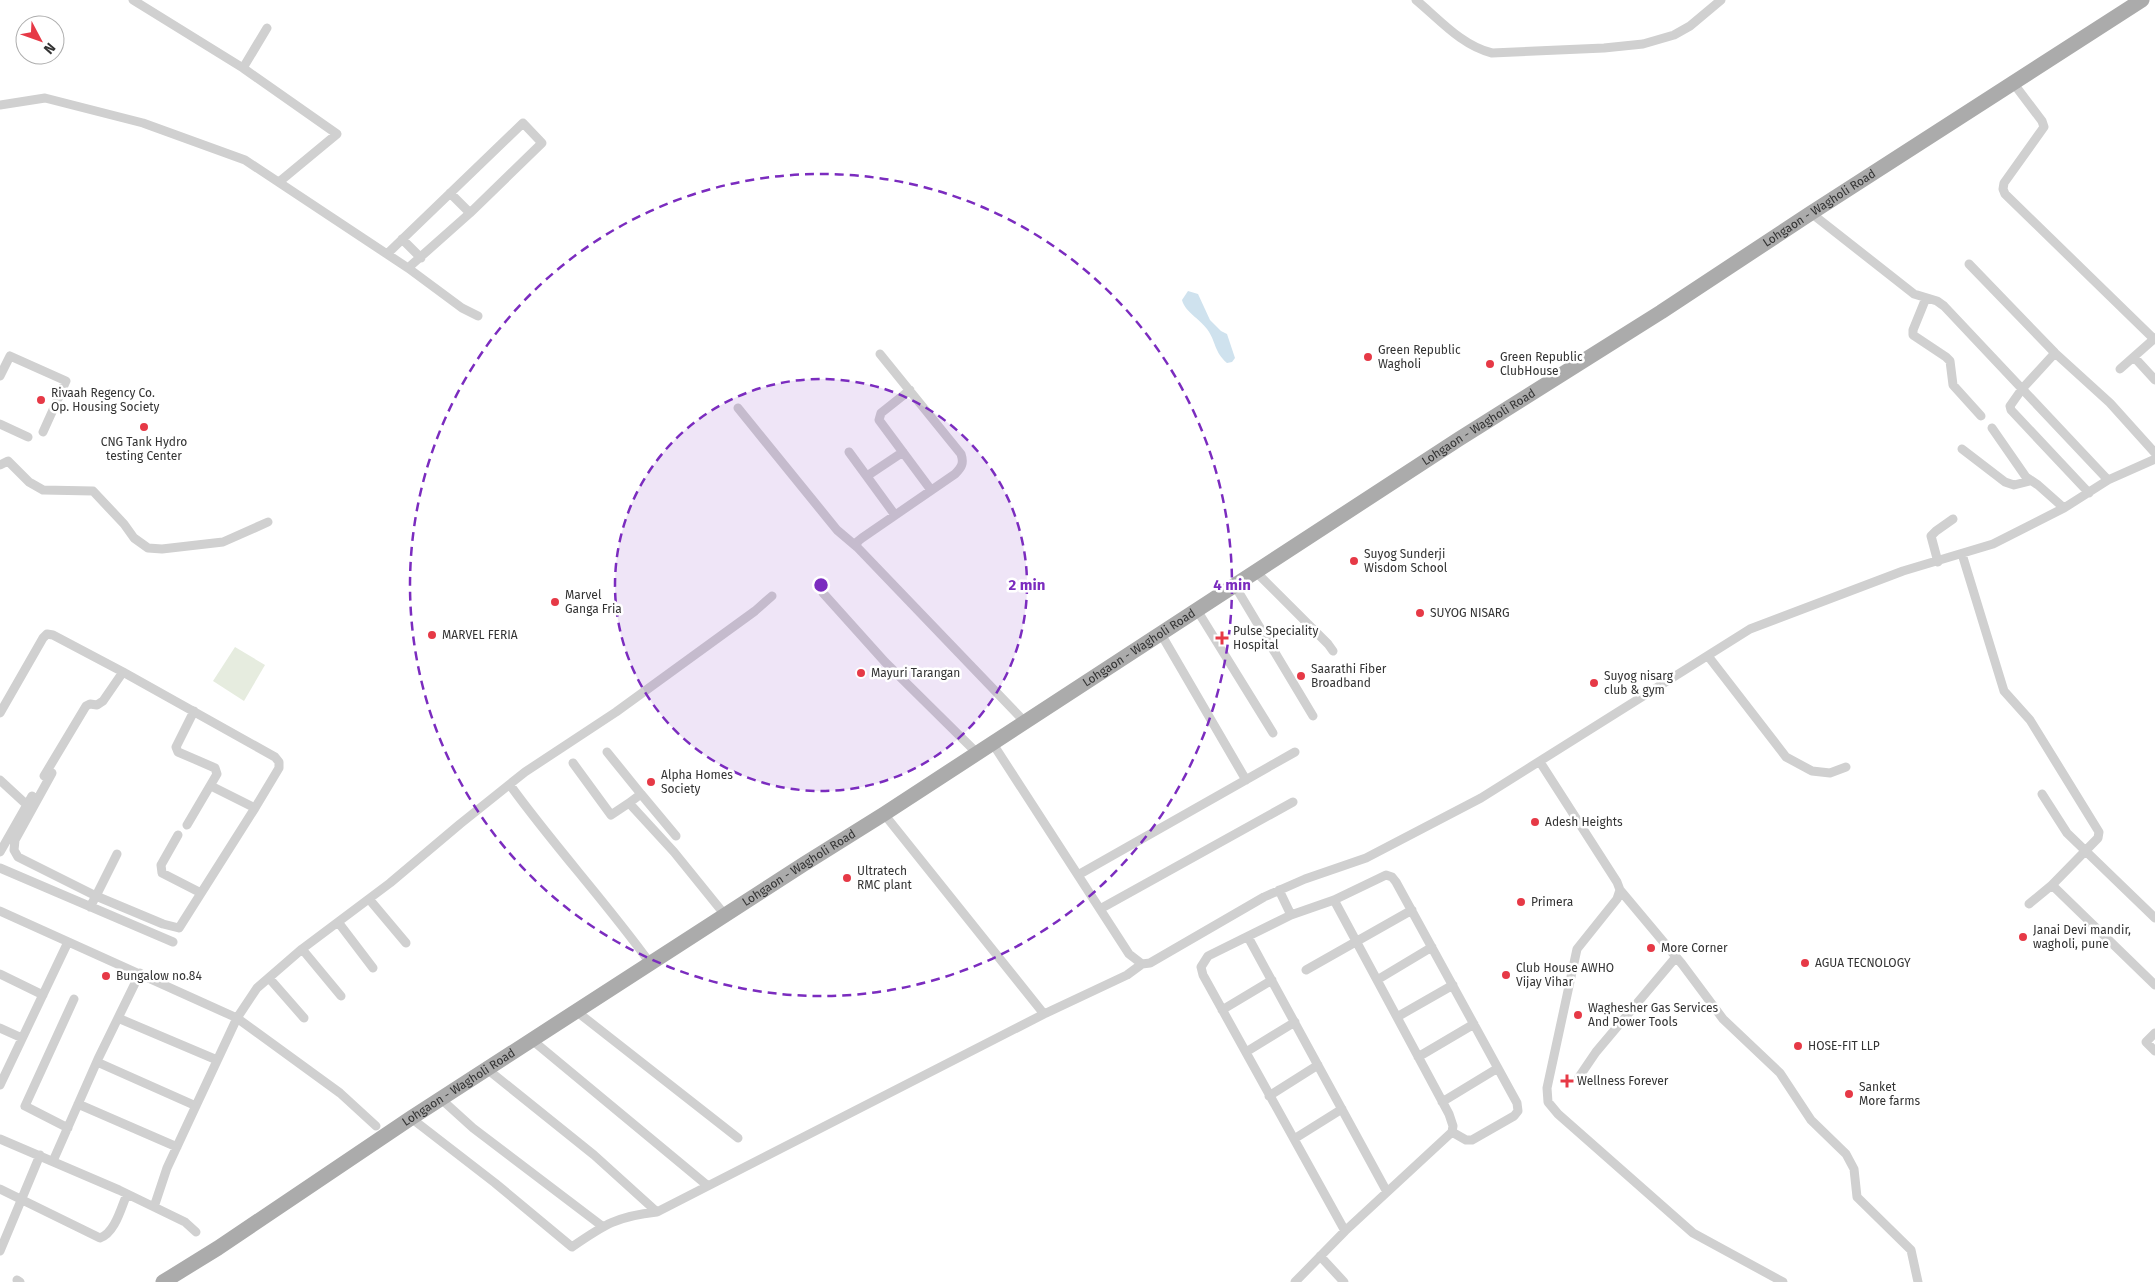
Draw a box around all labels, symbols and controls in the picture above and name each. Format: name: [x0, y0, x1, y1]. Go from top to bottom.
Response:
north arrow: [15, 15, 65, 65]
text: N: [40, 39, 59, 57]
street label: Lohgaon - Wagholi Road: [1760, 166, 1878, 250]
place label: Green Republic Wagholi: [1378, 343, 1461, 371]
place label: Green Republic ClubHouse: [1500, 350, 1583, 378]
marker: Green Republic Wagholi: [1362, 351, 1374, 363]
marker: Green Republic ClubHouse: [1484, 358, 1496, 370]
place label: Rivaah Regency Co. Op. Housing Society: [51, 386, 159, 414]
street label: Lohgaon - Wagholi Road: [1419, 386, 1538, 468]
marker: Rivaah Regency Co. Op. Housing Society: [35, 394, 47, 406]
marker: CNG Tank Hydro testing Center: [138, 421, 150, 433]
place label: CNG Tank Hydro testing Center: [101, 435, 187, 463]
place label: Suyog Sunderji Wisdom School: [1364, 547, 1448, 575]
marker: Suyog Sunderji Wisdom School: [1348, 555, 1360, 567]
centre of rings: [812, 576, 830, 594]
text: 2 min: [1009, 576, 1045, 594]
text: 4 min: [1213, 576, 1251, 594]
place label: Marvel Ganga Fria: [565, 588, 622, 616]
marker: Marvel Ganga Fria: [549, 596, 561, 608]
street label: Lohgaon - Wagholi Road: [1080, 606, 1198, 690]
place label: SUYOG NISARG: [1430, 606, 1510, 620]
marker: SUYOG NISARG: [1414, 607, 1426, 619]
place label: Pulse Speciality Hospital: [1233, 624, 1318, 652]
place label: MARVEL FERIA: [442, 628, 518, 642]
marker: MARVEL FERIA: [426, 629, 438, 641]
marker: Pulse Speciality Hospital: [1215, 631, 1229, 645]
place label: Saarathi Fiber Broadband: [1311, 662, 1387, 690]
place label: Mayuri Tarangan: [871, 666, 960, 680]
marker: Mayuri Tarangan: [855, 667, 867, 679]
place label: Suyog nisarg club & gym: [1604, 669, 1674, 697]
marker: Saarathi Fiber Broadband: [1295, 670, 1307, 682]
marker: Suyog nisarg club & gym: [1588, 677, 1600, 689]
place label: Alpha Homes Society: [661, 768, 733, 796]
marker: Alpha Homes Society: [645, 776, 657, 788]
place label: Adesh Heights: [1545, 815, 1623, 829]
marker: Adesh Heights: [1529, 816, 1541, 828]
street label: Lohgaon - Wagholi Road: [740, 827, 858, 909]
place label: Ultratech RMC plant: [857, 864, 913, 892]
marker: Ultratech RMC plant: [841, 872, 853, 884]
place label: Primera: [1531, 895, 1573, 909]
marker: Primera: [1515, 896, 1527, 908]
place label: Janai Devi mandir, wagholi, pune: [2033, 923, 2131, 951]
marker: Janai Devi mandir, wagholi, pune: [2017, 931, 2029, 943]
place label: More Corner: [1661, 941, 1728, 955]
marker: More Corner: [1645, 942, 1657, 954]
place label: AGUA TECNOLOGY: [1815, 956, 1911, 970]
marker: AGUA TECNOLOGY: [1799, 957, 1811, 969]
place label: Club House AWHO Vijay Vihar: [1516, 961, 1614, 989]
place label: Bungalow no.84: [116, 969, 202, 983]
marker: Club House AWHO Vijay Vihar: [1500, 969, 1512, 981]
marker: Bungalow no.84: [100, 970, 112, 982]
place label: Waghesher Gas Services And Power Tools: [1588, 1001, 1719, 1029]
marker: Waghesher Gas Services And Power Tools: [1572, 1009, 1584, 1021]
place label: HOSE-FIT LLP: [1808, 1039, 1880, 1053]
marker: HOSE-FIT LLP: [1792, 1040, 1804, 1052]
street label: Lohgaon - Wagholi Road: [399, 1046, 518, 1129]
place label: Wellness Forever: [1577, 1074, 1669, 1088]
marker: Wellness Forever: [1561, 1075, 1573, 1087]
place label: Sanket More farms: [1859, 1080, 1921, 1108]
marker: Sanket More farms: [1843, 1088, 1855, 1100]

